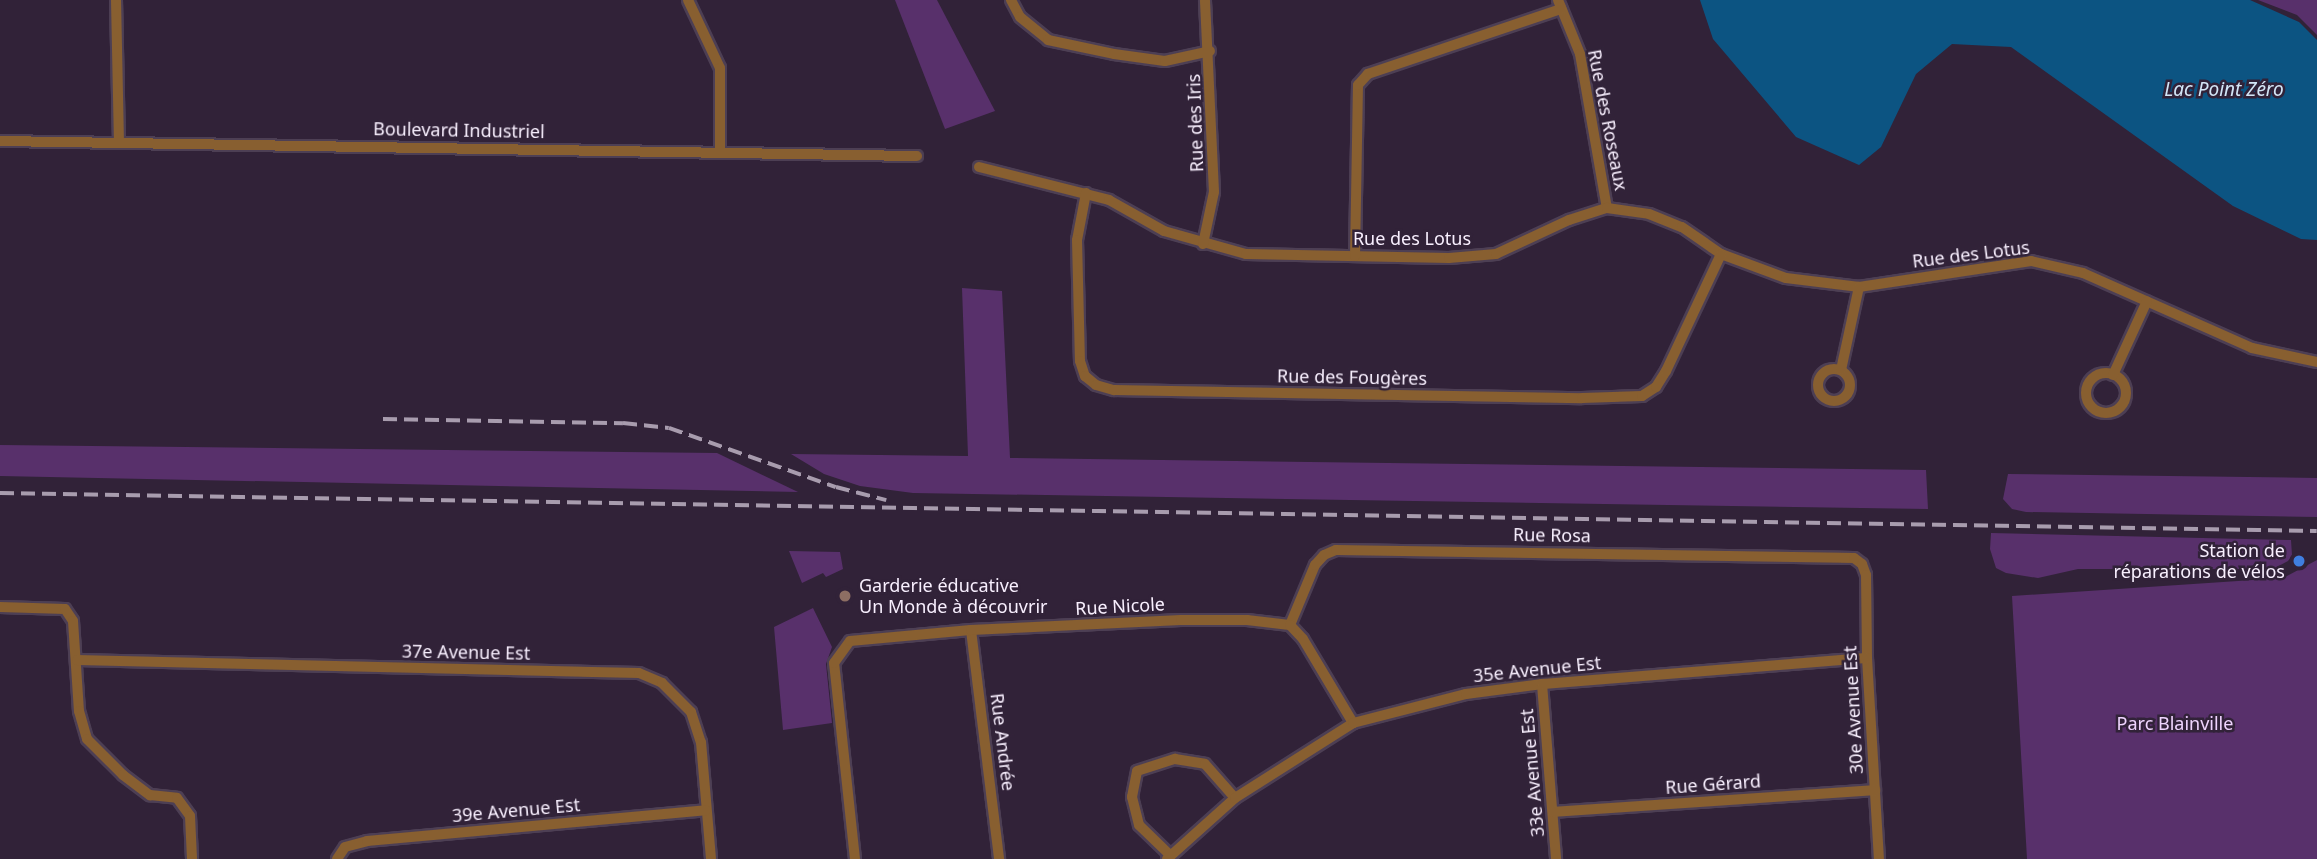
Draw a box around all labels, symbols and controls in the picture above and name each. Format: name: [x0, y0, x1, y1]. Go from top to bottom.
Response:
street label: Rue des Roseaux: [1584, 48, 1632, 192]
street label: Rue des Iris: [1182, 73, 1208, 173]
water label: Lac Point Zéro: [2164, 79, 2284, 101]
street label: Boulevard Industriel: [373, 118, 545, 142]
street label: Rue des Lotus: [1353, 227, 1471, 249]
street label: Rue des Lotus: [1911, 236, 2031, 272]
street label: Rue des Fougères: [1277, 365, 1427, 389]
street label: Rue Rosa: [1513, 524, 1591, 546]
place label: Station de réparations de vélos: [2114, 540, 2285, 582]
marker: Station de réparations de vélos: [2291, 553, 2307, 569]
place label: Garderie éducative Un Monde à découvrir: [859, 575, 1048, 618]
marker: Garderie éducative Un Monde à découvrir: [837, 588, 853, 604]
street label: Rue Nicole: [1075, 593, 1165, 619]
street label: 37e Avenue Est: [402, 640, 530, 664]
street label: 30e Avenue Est: [1839, 645, 1867, 775]
street label: 35e Avenue Est: [1472, 652, 1602, 686]
street label: Rue Andrée: [986, 692, 1020, 792]
street label: 33e Avenue Est: [1516, 708, 1548, 838]
park label: Parc Blainville: [2117, 712, 2233, 734]
street label: Rue Gérard: [1665, 770, 1761, 798]
street label: 39e Avenue Est: [451, 794, 581, 826]

